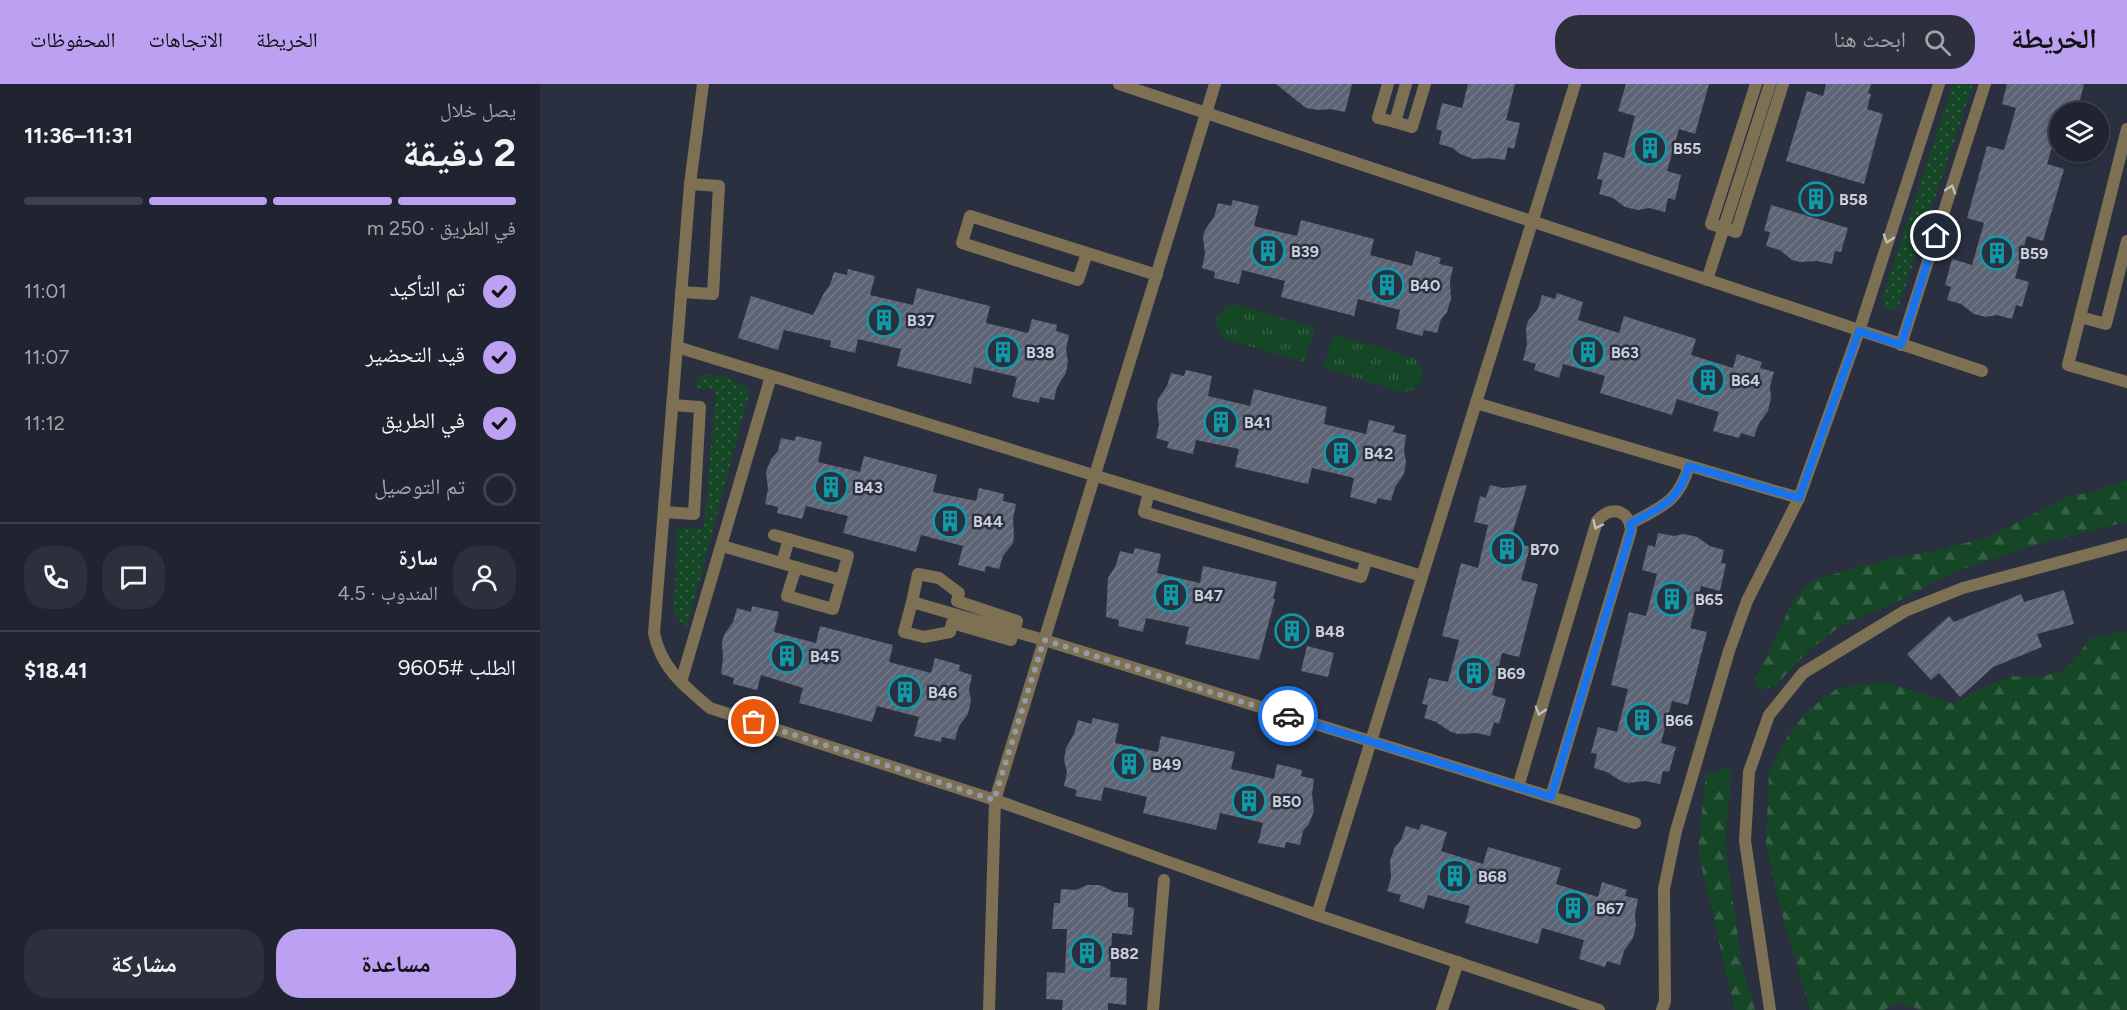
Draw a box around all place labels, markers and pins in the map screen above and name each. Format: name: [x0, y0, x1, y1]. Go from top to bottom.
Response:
building icon: B55: [1632, 130, 1668, 166]
place label: B55: [1673, 139, 1701, 158]
building icon: B58: [1798, 181, 1834, 217]
place label: B58: [1839, 190, 1868, 209]
pin: [1910, 210, 1961, 261]
building icon: B39: [1250, 233, 1286, 269]
building icon: B59: [1979, 235, 2015, 271]
place label: B39: [1291, 242, 1319, 261]
place label: B59: [2020, 244, 2048, 263]
building icon: B40: [1369, 267, 1405, 303]
place label: B40: [1410, 276, 1440, 295]
building icon: B37: [866, 302, 902, 338]
place label: B37: [907, 311, 935, 330]
building icon: B38: [985, 334, 1021, 370]
building icon: B63: [1570, 334, 1606, 370]
place label: B38: [1026, 343, 1055, 362]
place label: B63: [1611, 343, 1639, 362]
building icon: B64: [1690, 362, 1726, 398]
place label: B64: [1731, 371, 1760, 390]
building icon: B41: [1203, 404, 1239, 440]
place label: B41: [1244, 413, 1271, 432]
building icon: B42: [1323, 435, 1359, 471]
place label: B42: [1364, 444, 1393, 463]
building icon: B43: [813, 469, 849, 505]
place label: B43: [854, 478, 883, 497]
building icon: B44: [932, 503, 968, 539]
place label: B44: [973, 512, 1003, 531]
building icon: B70: [1489, 531, 1525, 567]
place label: B70: [1530, 540, 1559, 559]
building icon: B47: [1153, 577, 1189, 613]
building icon: B65: [1654, 581, 1690, 617]
place label: B47: [1194, 586, 1223, 605]
place label: B65: [1695, 590, 1723, 609]
building icon: B48: [1274, 613, 1310, 649]
place label: B48: [1315, 622, 1345, 641]
building icon: B45: [769, 638, 805, 674]
place label: B45: [810, 647, 839, 666]
building icon: B69: [1456, 655, 1492, 691]
place label: B69: [1497, 664, 1525, 683]
building icon: B46: [887, 674, 923, 710]
place label: B46: [928, 683, 957, 702]
pin: [728, 696, 779, 747]
building icon: B66: [1624, 702, 1660, 738]
place label: B66: [1665, 711, 1693, 730]
building icon: B49: [1111, 746, 1147, 782]
place label: B49: [1152, 755, 1181, 774]
building icon: B50: [1231, 783, 1267, 819]
place label: B50: [1272, 792, 1301, 811]
building icon: B68: [1437, 858, 1473, 894]
place label: B68: [1478, 867, 1507, 886]
building icon: B67: [1555, 890, 1591, 926]
place label: B67: [1596, 899, 1624, 918]
building icon: B82: [1069, 935, 1105, 971]
place label: B82: [1110, 944, 1139, 963]

